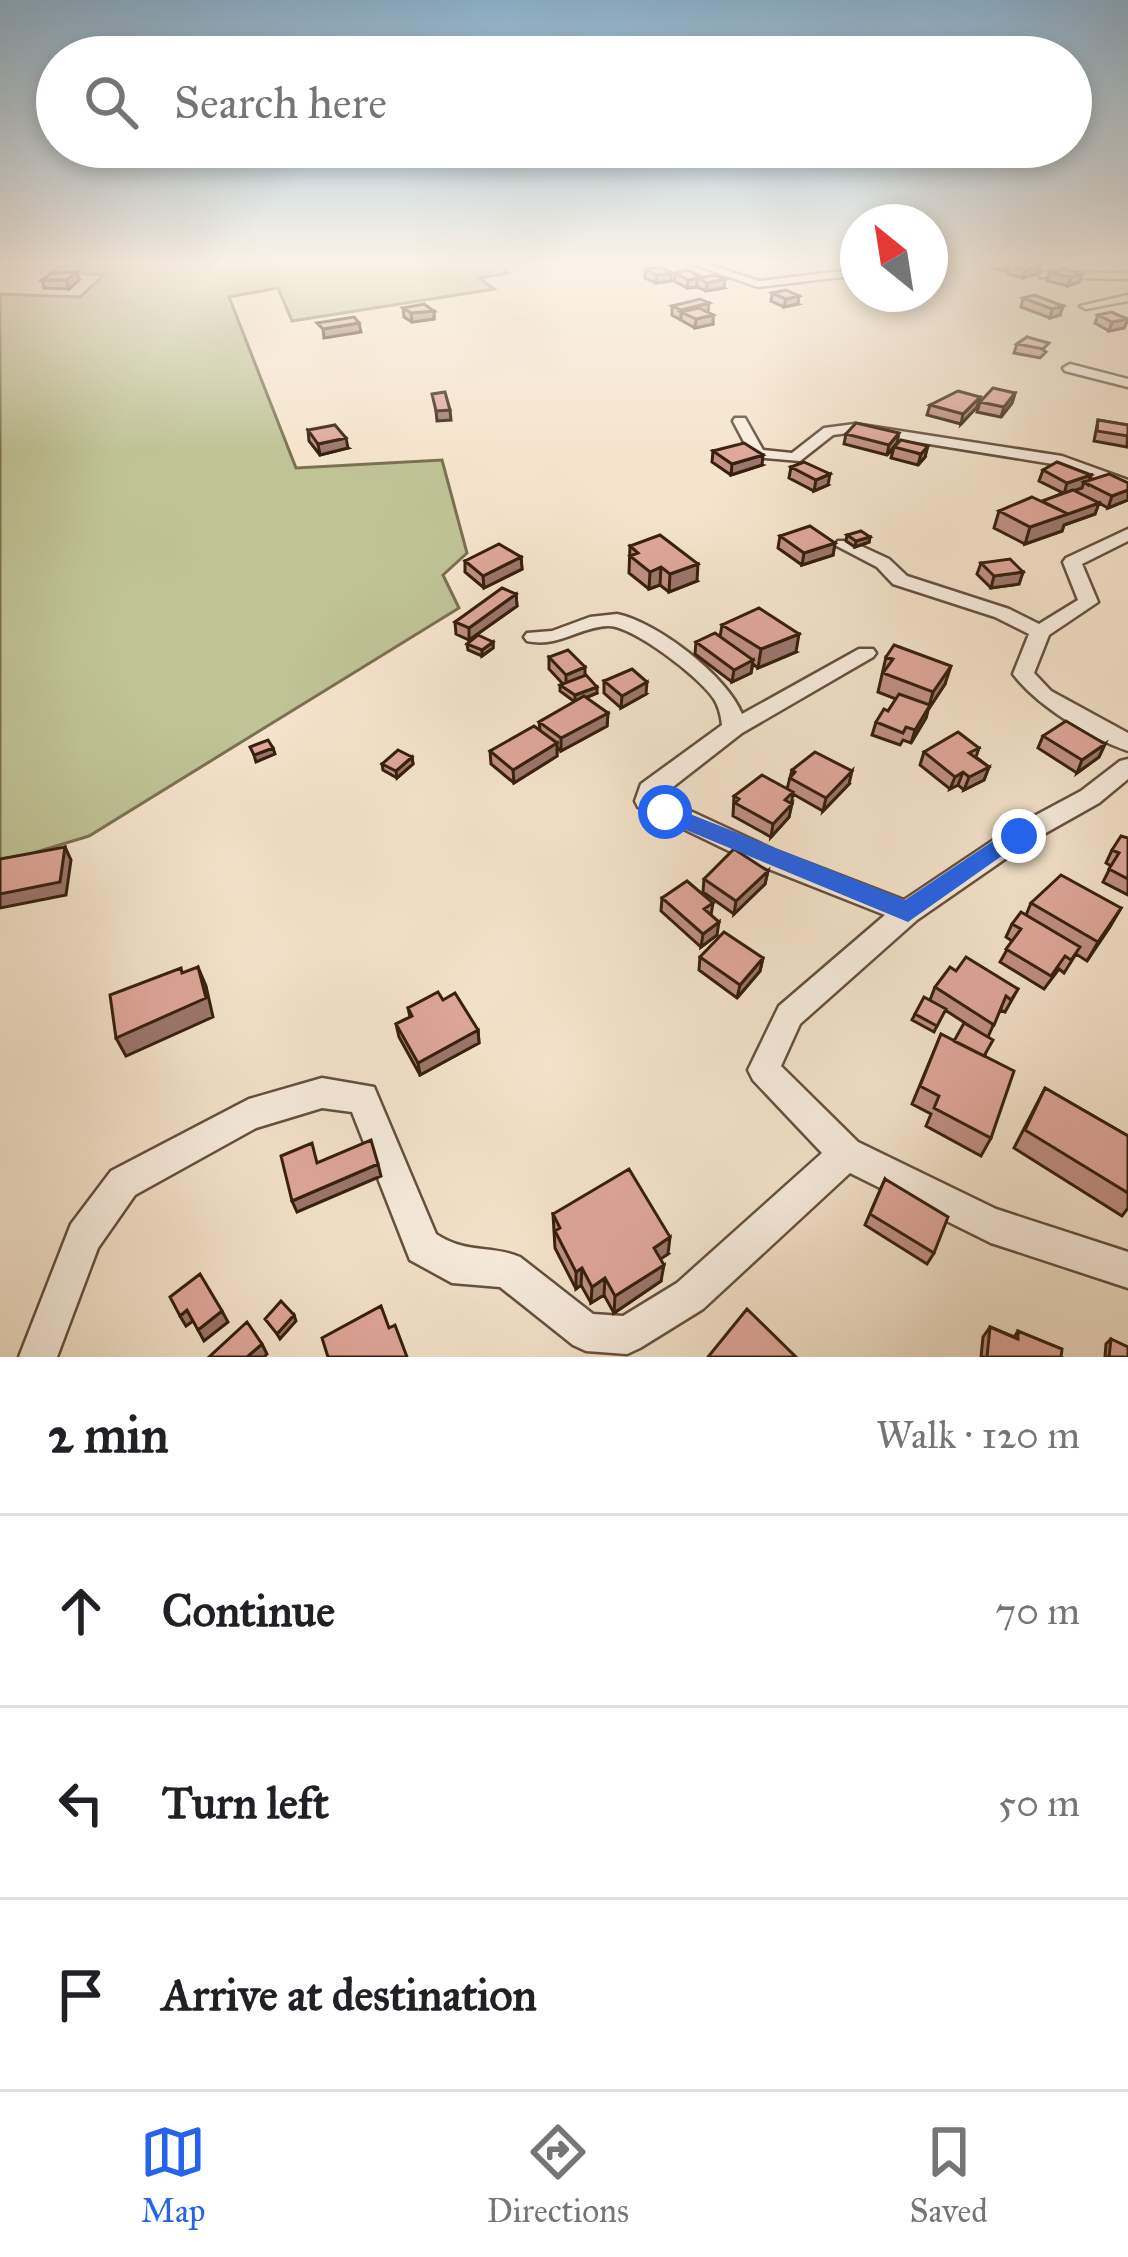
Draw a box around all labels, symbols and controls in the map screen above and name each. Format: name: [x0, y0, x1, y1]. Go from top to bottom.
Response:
search box: [36, 36, 1092, 168]
icon: search: [78, 69, 144, 135]
text: Search here: [174, 75, 387, 130]
north arrow: [840, 204, 948, 312]
route start: [638, 785, 692, 839]
route end: [992, 809, 1046, 863]
text: 2 min: [48, 1404, 169, 1466]
text: Walk · 120 m: [876, 1411, 1080, 1459]
icon: ahead: [48, 1578, 114, 1644]
text: Continue: [162, 1583, 335, 1638]
text: 70 m: [995, 1587, 1080, 1635]
icon: left: [48, 1770, 114, 1836]
text: Turn left: [162, 1775, 329, 1830]
text: 50 m: [998, 1779, 1080, 1827]
icon: arrive: [48, 1962, 114, 2028]
text: Arrive at destination: [162, 1967, 537, 2022]
tab: Map: [140, 2119, 206, 2231]
tab: Directions: [487, 2119, 629, 2231]
tab: Saved: [909, 2119, 988, 2231]

